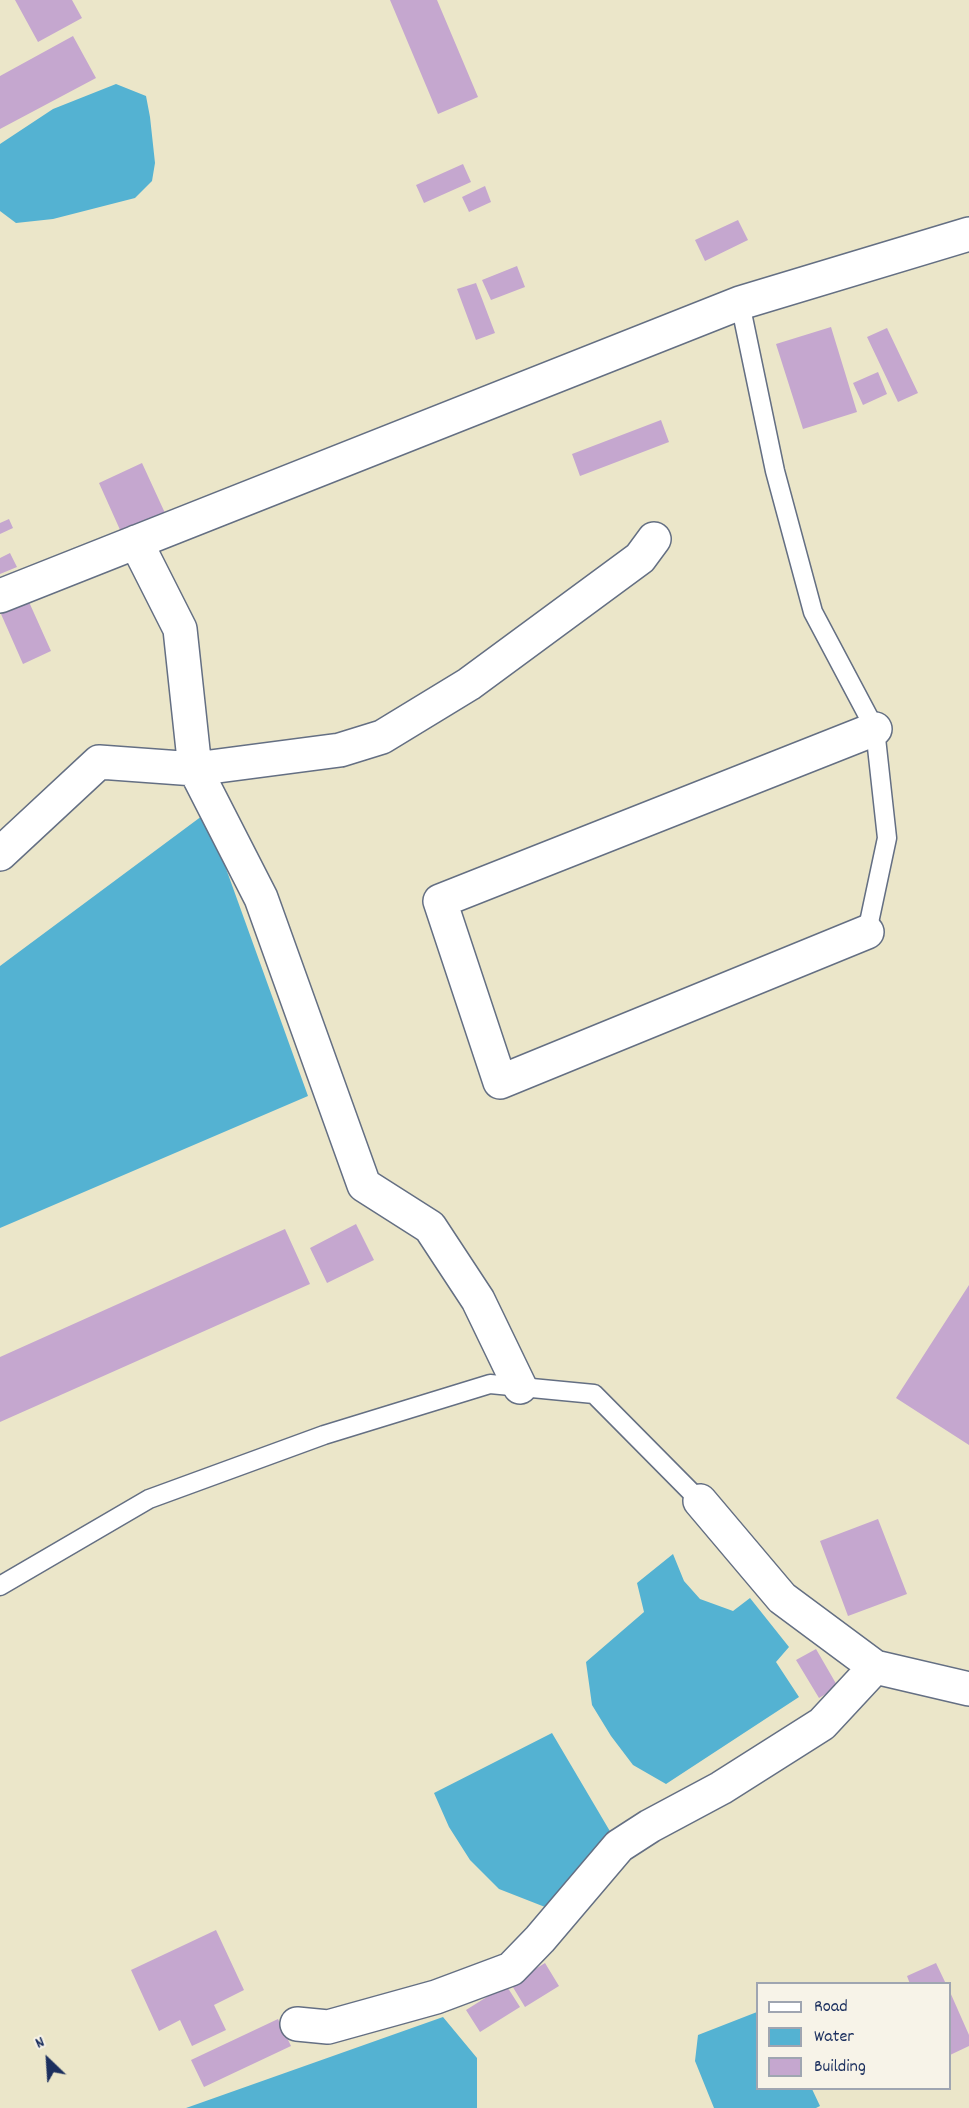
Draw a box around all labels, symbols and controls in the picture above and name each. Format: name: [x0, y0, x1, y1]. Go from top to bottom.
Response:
legend: [756, 1982, 951, 2090]
text: Road: [814, 1995, 848, 2020]
text: Water: [814, 2025, 854, 2050]
north arrow: [18, 2030, 78, 2090]
text: N: [32, 2031, 49, 2055]
text: Building: [814, 2055, 866, 2080]

